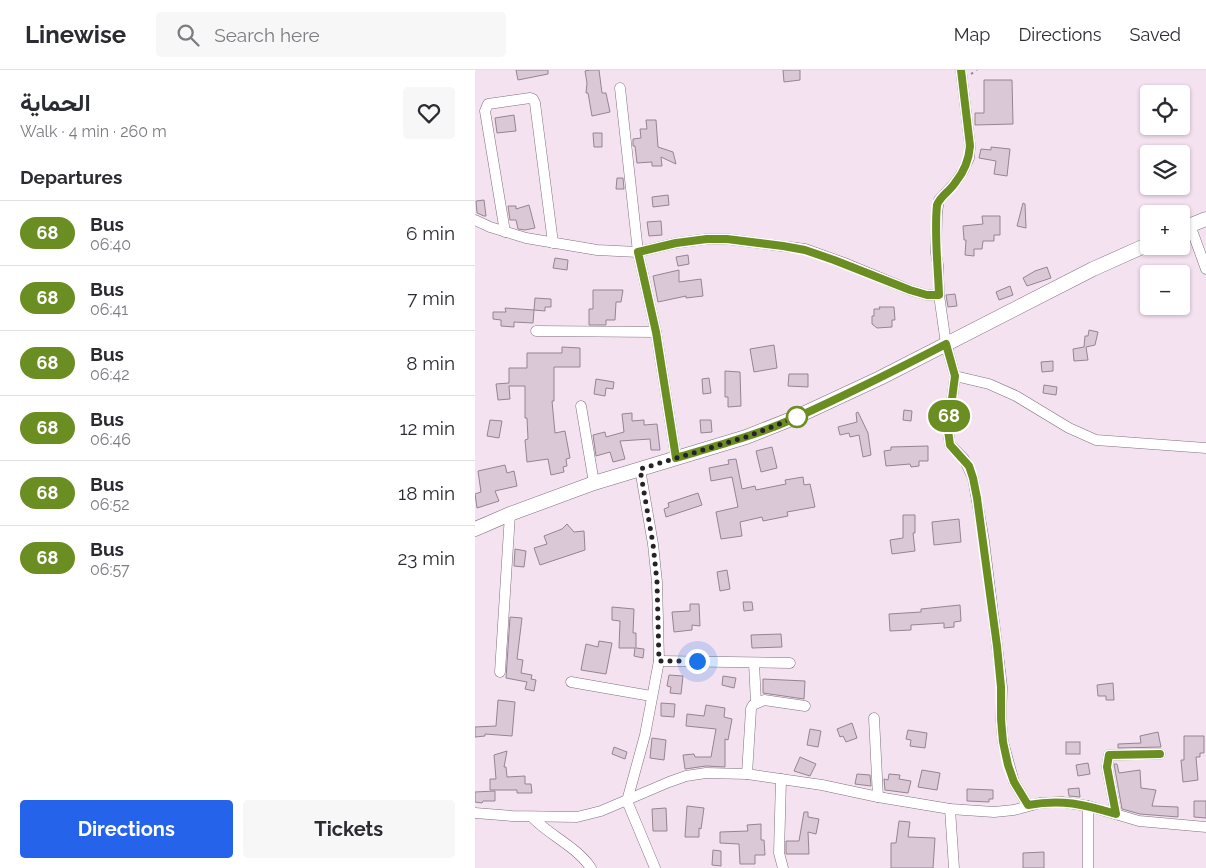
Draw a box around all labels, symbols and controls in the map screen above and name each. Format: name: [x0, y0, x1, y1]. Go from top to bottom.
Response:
search box: [156, 12, 506, 57]
text: Linewise: [25, 20, 126, 49]
icon: search: [174, 21, 202, 49]
text: Search here: [214, 24, 320, 46]
text: Map: [954, 24, 990, 45]
text: Directions: [1018, 24, 1102, 45]
text: Saved: [1130, 24, 1181, 45]
map controls: [1140, 85, 1190, 315]
button: locate: [1140, 85, 1190, 135]
button: heart: [403, 87, 455, 139]
text: الحماية: [20, 88, 91, 117]
text: Walk · 4 min · 260 m: [20, 122, 167, 141]
button: layers: [1140, 145, 1190, 195]
text: Departures: [20, 166, 122, 188]
button: +: [1140, 205, 1190, 255]
text: Bus: [90, 213, 124, 235]
text: 68: [37, 222, 58, 243]
text: 6 min: [406, 222, 455, 244]
text: 06:40: [90, 235, 131, 254]
button: −: [1140, 265, 1190, 315]
text: Bus: [90, 278, 124, 300]
text: 68: [37, 287, 58, 308]
text: 7 min: [407, 287, 455, 309]
text: 06:41: [90, 300, 128, 319]
text: Bus: [90, 343, 124, 365]
text: 68: [37, 352, 58, 373]
text: 8 min: [406, 352, 455, 374]
text: 06:42: [90, 365, 130, 384]
line badge: 68: [927, 400, 971, 432]
text: 68: [938, 405, 960, 426]
unlabelled marker: [786, 406, 808, 428]
text: Bus: [90, 408, 124, 430]
text: 68: [37, 417, 58, 438]
text: 12 min: [399, 417, 455, 439]
text: 06:46: [90, 430, 131, 449]
text: Bus: [90, 473, 124, 495]
text: 68: [37, 482, 58, 503]
text: 18 min: [398, 482, 455, 504]
text: 06:52: [90, 495, 130, 514]
text: Bus: [90, 538, 124, 560]
text: 68: [37, 547, 58, 568]
text: 23 min: [397, 547, 455, 569]
text: 06:57: [90, 560, 130, 579]
your location: [685, 649, 710, 674]
button: Directions: [20, 800, 233, 858]
button: Tickets: [243, 800, 455, 858]

